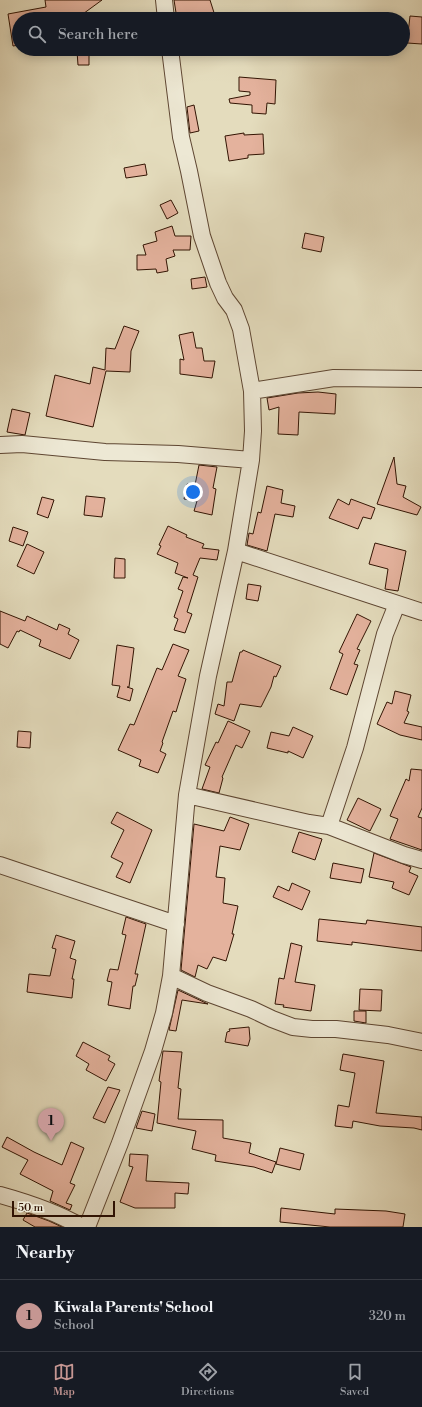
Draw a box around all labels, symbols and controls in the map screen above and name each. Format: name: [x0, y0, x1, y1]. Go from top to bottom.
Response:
search box: [12, 12, 410, 56]
icon: search: [26, 23, 48, 45]
text: Search here: [58, 25, 138, 44]
your location: [183, 482, 203, 502]
pin: 1: [38, 1108, 64, 1141]
scale bar: [12, 1199, 115, 1218]
text: 50 m: [18, 1201, 43, 1215]
text: Nearby: [16, 1242, 75, 1264]
text: Kiwala Parents' School: [54, 1298, 214, 1317]
text: 1: [26, 1308, 32, 1324]
text: 320 m: [369, 1308, 406, 1324]
text: School: [54, 1317, 94, 1333]
tab: Map: [53, 1361, 75, 1399]
tab: Directions: [181, 1361, 234, 1399]
tab: Saved: [340, 1361, 369, 1399]

